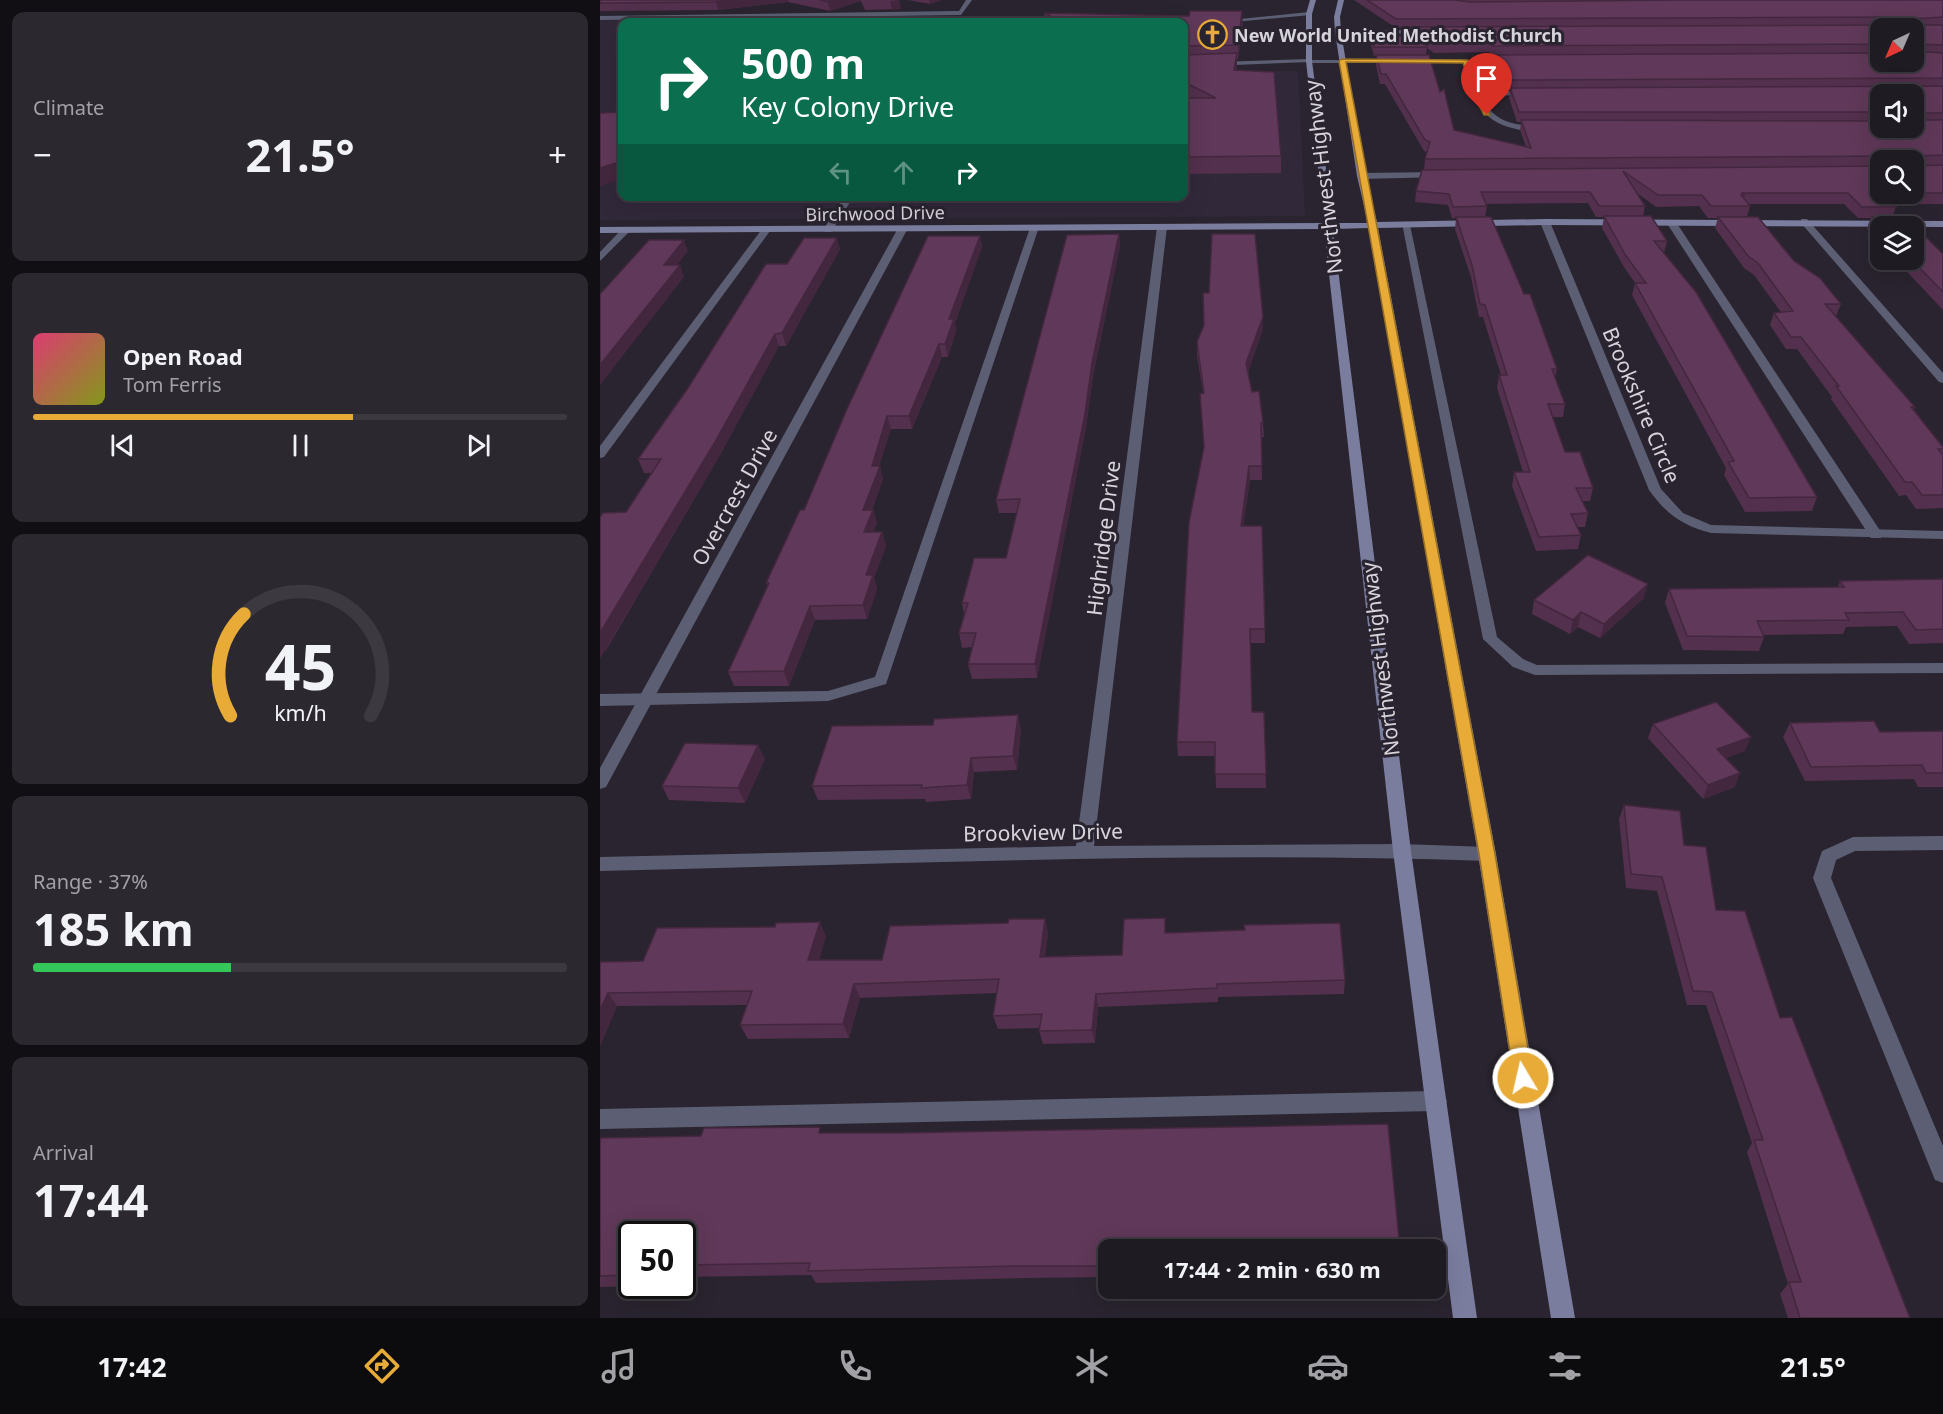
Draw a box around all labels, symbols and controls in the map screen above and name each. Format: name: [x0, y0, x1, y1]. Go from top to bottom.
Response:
north arrow: [1870, 18, 1924, 72]
map controls: [1870, 18, 1924, 270]
church icon: New World United Methodist Church: [1197, 19, 1229, 51]
place label: New World United Methodist Church: [1234, 23, 1563, 47]
text: 500 m: [741, 34, 865, 91]
icon: right: [642, 42, 720, 120]
pin: [1461, 53, 1512, 115]
icon: arrive: [1470, 62, 1503, 95]
street label: Northwest Highway: [1297, 78, 1349, 276]
button: sound: [1870, 84, 1924, 138]
text: Key Colony Drive: [741, 88, 954, 125]
text: Climate: [33, 94, 104, 121]
text: 21.5°: [246, 124, 354, 185]
text: −: [33, 132, 52, 177]
text: +: [548, 132, 567, 177]
button: search: [1870, 150, 1924, 204]
icon: left: [824, 156, 857, 189]
icon: ahead: [887, 156, 920, 189]
icon: right: [950, 156, 983, 189]
street label: Birchwood Drive: [805, 200, 945, 226]
button: layers: [1870, 216, 1924, 270]
street label: Brookshire Circle: [1597, 323, 1687, 487]
text: Open Road: [123, 341, 243, 371]
text: Tom Ferris: [123, 371, 222, 398]
street label: Overcrest Drive: [685, 424, 783, 570]
icon: previous: [106, 429, 139, 462]
icon: pause: [284, 429, 317, 462]
icon: next: [462, 429, 495, 462]
street label: Highridge Drive: [1080, 459, 1126, 617]
street label: Northwest Highway: [1354, 560, 1406, 758]
text: 45: [264, 623, 336, 708]
text: km/h: [274, 698, 326, 727]
street label: Brookview Drive: [963, 817, 1123, 847]
text: Range · 37%: [33, 868, 148, 895]
text: 185 km: [33, 898, 194, 959]
position arrow: [1491, 1046, 1555, 1110]
text: Arrival: [33, 1139, 94, 1166]
text: 17:44: [33, 1169, 149, 1230]
speed limit sign: 50: [618, 1221, 696, 1299]
text: 17:44 · 2 min · 630 m: [1163, 1254, 1381, 1284]
icon: directions: [361, 1345, 403, 1387]
icon: music: [598, 1345, 640, 1387]
icon: phone: [834, 1345, 876, 1387]
icon: climate: [1071, 1345, 1113, 1387]
icon: car: [1307, 1345, 1349, 1387]
icon: filters: [1544, 1345, 1586, 1387]
text: 17:42: [97, 1348, 167, 1385]
text: 21.5°: [1780, 1348, 1846, 1385]

